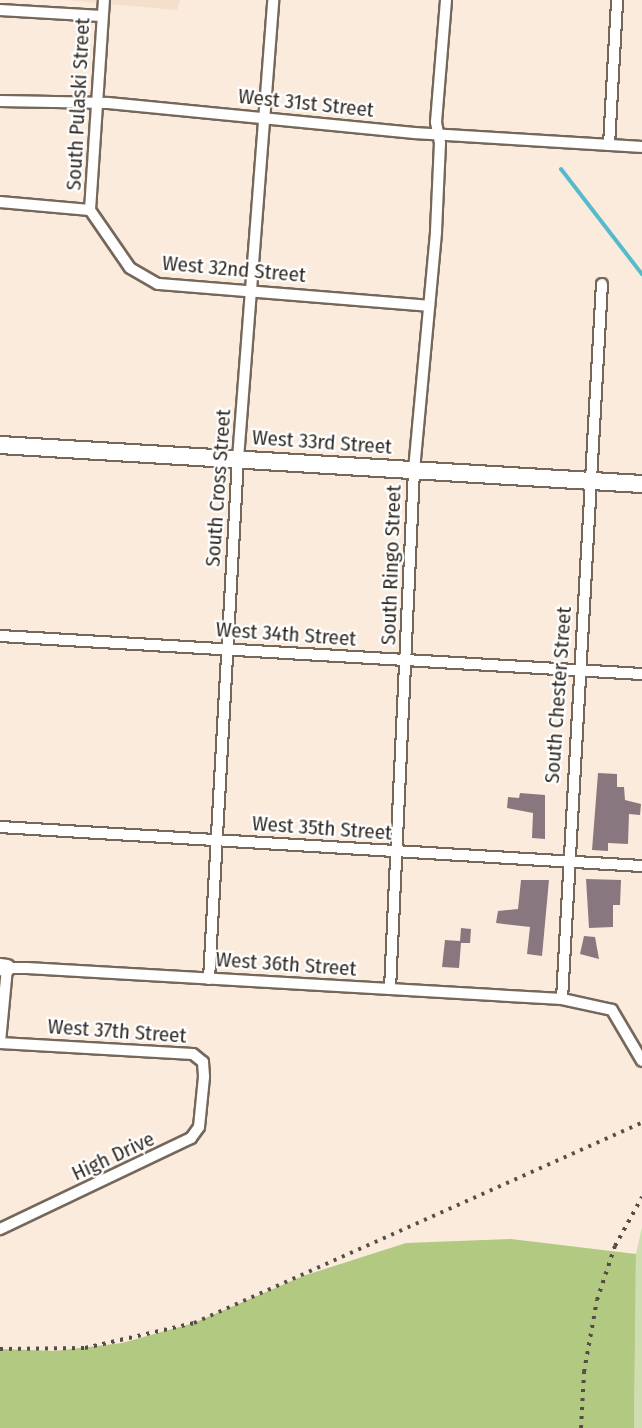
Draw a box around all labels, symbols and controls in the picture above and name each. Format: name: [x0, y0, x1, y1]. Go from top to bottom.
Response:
street label: South Pulaski Street: [61, 17, 95, 191]
street label: West 31st Street: [237, 83, 375, 123]
street label: West 32nd Street: [161, 250, 307, 288]
street label: South Cross Street: [200, 408, 236, 568]
street label: West 33rd Street: [251, 425, 393, 459]
street label: South Ringo Street: [376, 484, 406, 646]
street label: South Chester Street: [539, 606, 577, 784]
street label: West 34th Street: [215, 617, 357, 651]
street label: West 35th Street: [251, 811, 393, 845]
street label: West 36th Street: [215, 947, 357, 981]
street label: West 37th Street: [47, 1014, 187, 1048]
street label: High Drive: [68, 1126, 158, 1186]

